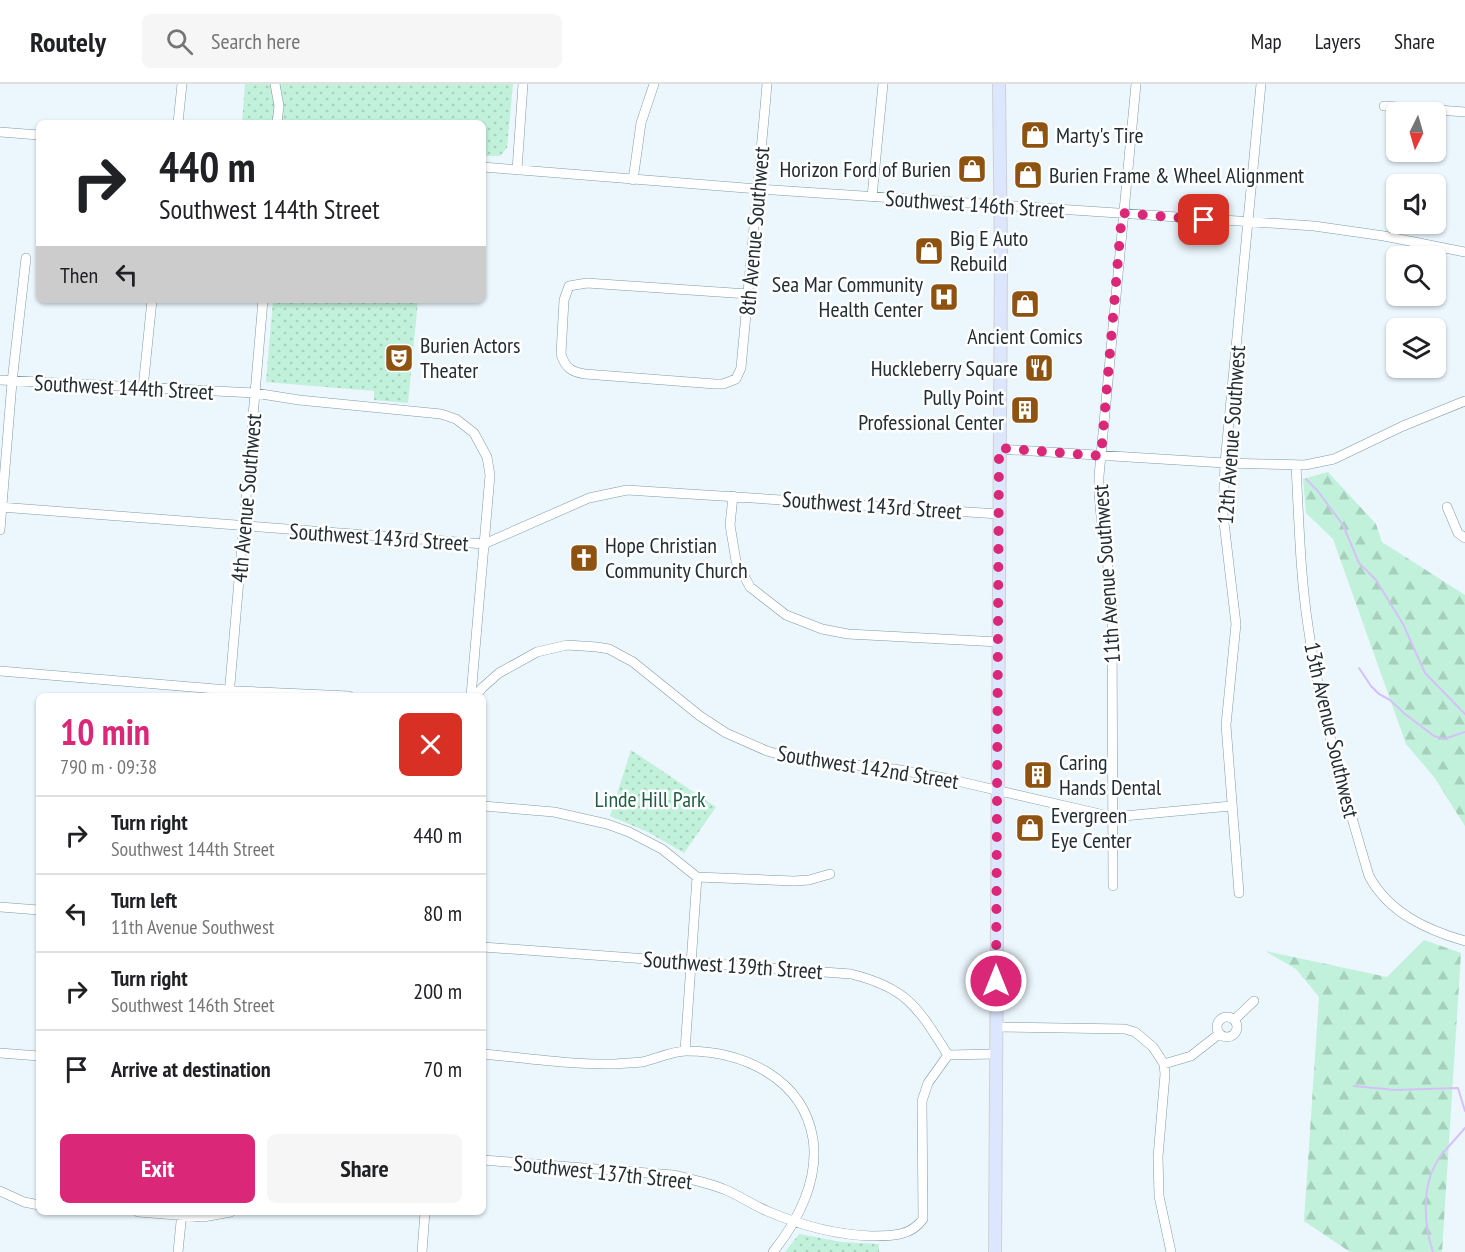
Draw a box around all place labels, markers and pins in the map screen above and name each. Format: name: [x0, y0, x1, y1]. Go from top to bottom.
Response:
shop icon: Marty's Tire: [1019, 119, 1051, 151]
place label: Marty's Tire: [1056, 121, 1144, 149]
shop icon: Horizon Ford of Burien: [956, 153, 988, 185]
place label: Horizon Ford of Burien: [780, 155, 951, 183]
shop icon: Burien Frame & Wheel Alignment: [1012, 159, 1044, 191]
place label: Burien Frame & Wheel Alignment: [1049, 161, 1304, 189]
pin: [1178, 194, 1229, 245]
place label: Big E Auto Rebuild: [950, 224, 1028, 277]
shop icon: Big E Auto Rebuild: [913, 235, 945, 267]
place label: Sea Mar Community Health Center: [772, 270, 924, 323]
hospital icon: Sea Mar Community Health Center: [928, 281, 960, 313]
shop icon: Ancient Comics: [1009, 288, 1041, 320]
place label: Ancient Comics: [967, 322, 1083, 350]
place label: Burien Actors Theater: [420, 331, 520, 384]
theatre icon: Burien Actors Theater: [383, 342, 415, 374]
restaurant icon: Huckleberry Square: [1023, 352, 1055, 384]
place label: Huckleberry Square: [871, 354, 1018, 382]
place label: Pully Point Professional Center: [858, 383, 1004, 436]
building icon: Pully Point Professional Center: [1009, 394, 1041, 426]
place label: Hope Christian Community Church: [605, 531, 748, 584]
church icon: Hope Christian Community Church: [568, 542, 600, 574]
place label: Caring Hands Dental: [1059, 748, 1162, 801]
building icon: Caring Hands Dental: [1022, 759, 1054, 791]
place label: Evergreen Eye Center: [1051, 801, 1132, 854]
shop icon: Evergreen Eye Center: [1014, 812, 1046, 844]

